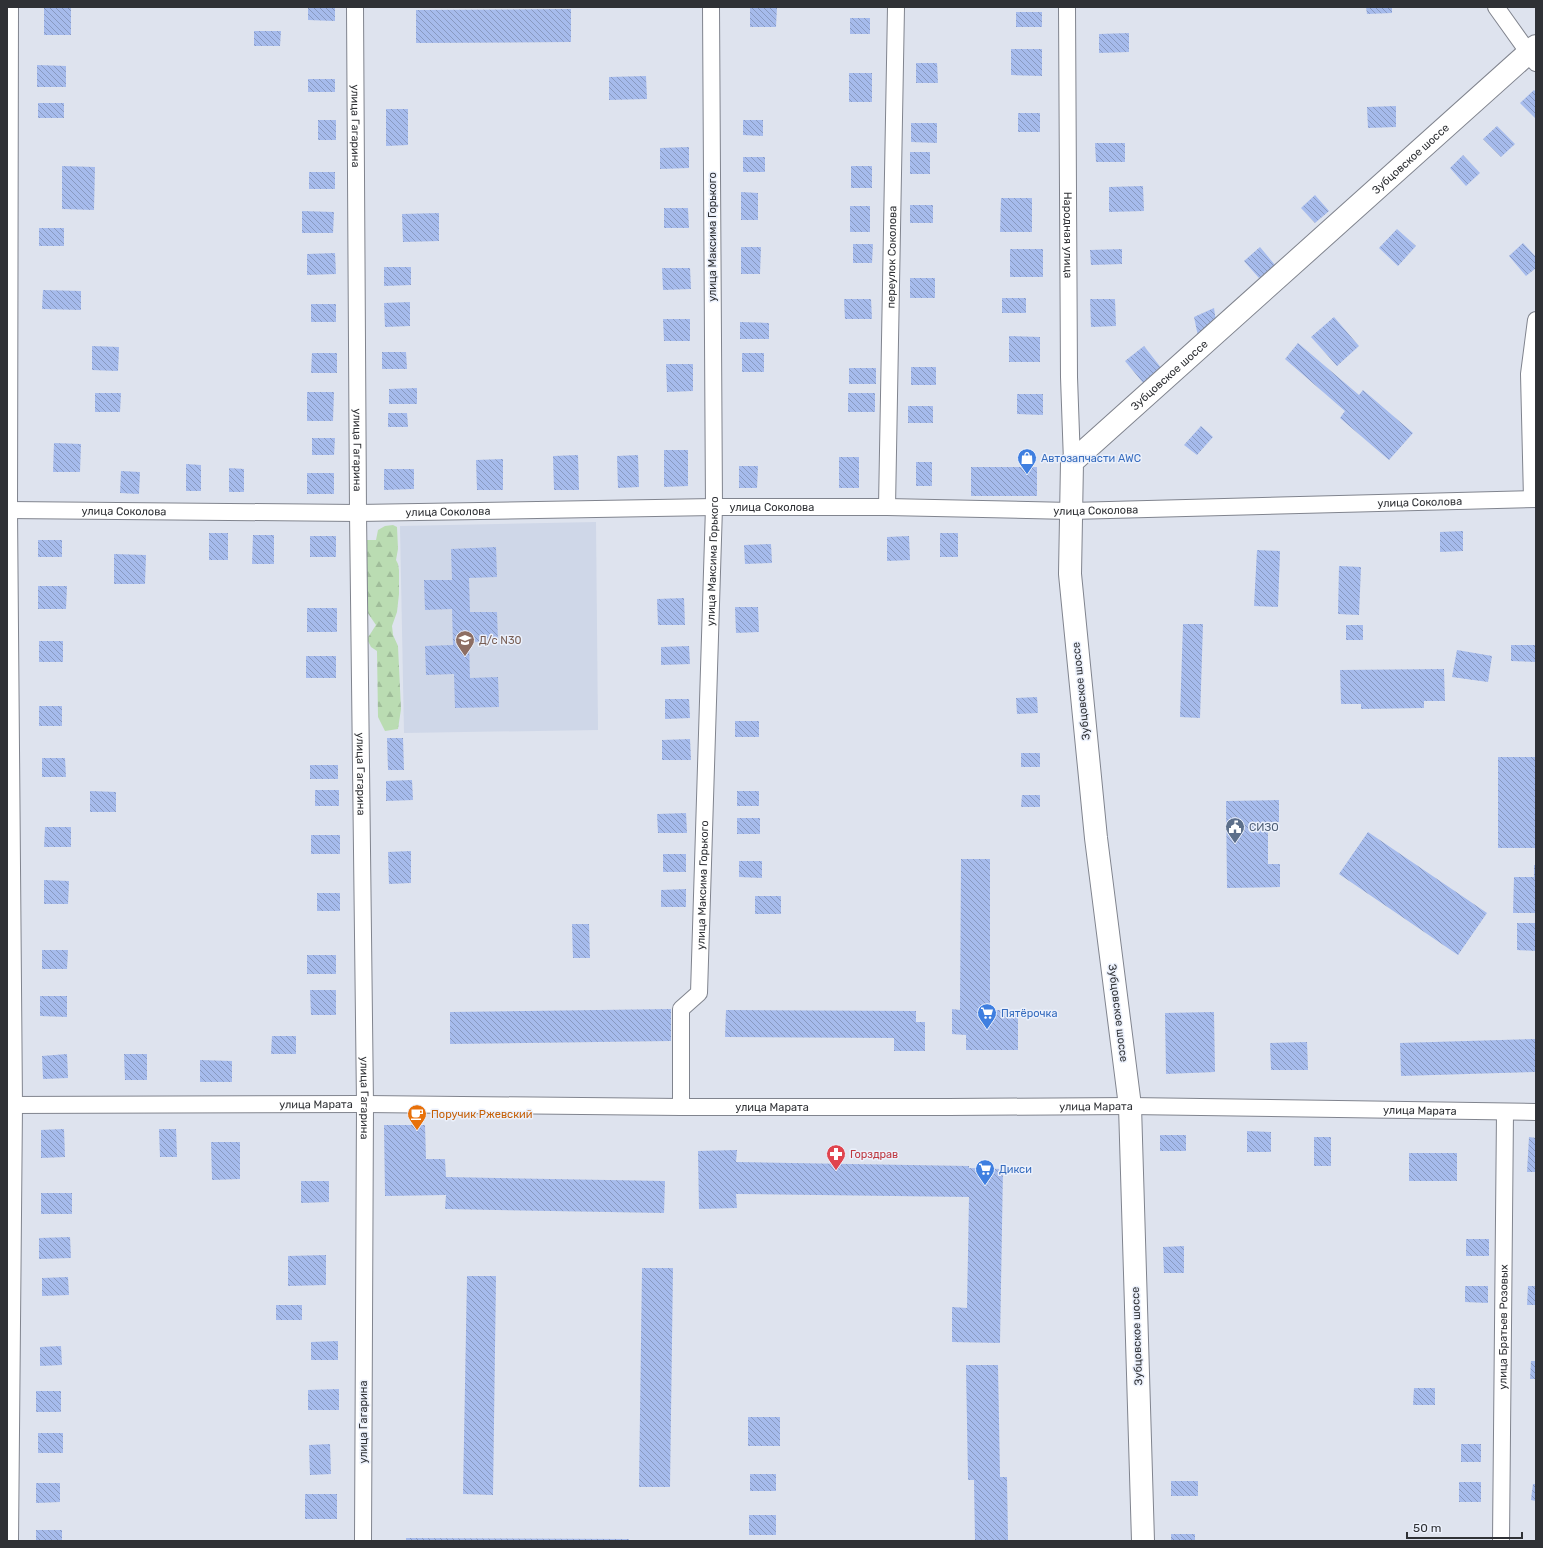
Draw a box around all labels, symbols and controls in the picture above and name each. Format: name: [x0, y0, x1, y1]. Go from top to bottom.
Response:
street label: улица Гагарина: [349, 84, 362, 168]
street label: Зубцовское шоссе: [1369, 121, 1451, 197]
street label: улица Максима Горького: [706, 172, 719, 302]
street label: Народная улица: [1061, 192, 1075, 278]
street label: переулок Соколова: [884, 206, 899, 309]
street label: Зубцовское шоссе: [1128, 337, 1210, 413]
street label: улица Гагарина: [351, 408, 364, 492]
shop icon: Автозапчасти AWC: [1016, 447, 1038, 475]
place label: Автозапчасти AWC: [1041, 452, 1141, 465]
street label: улица Соколова: [1377, 494, 1462, 510]
street label: улица Максима Горького: [704, 496, 721, 626]
street label: улица Соколова: [729, 501, 814, 514]
street label: улица Соколова: [1053, 503, 1138, 518]
street label: улица Соколова: [82, 504, 166, 518]
street label: улица Соколова: [405, 504, 491, 519]
school or university icon: Д/с N30: [454, 629, 476, 657]
place label: Д/с N30: [479, 634, 522, 647]
street label: Зубцовское шоссе: [1069, 641, 1093, 741]
street label: улица Гагарина: [354, 732, 368, 816]
public building icon: СИЗО: [1224, 816, 1246, 844]
street label: улица Максима Горького: [694, 820, 711, 950]
place label: СИЗО: [1249, 821, 1279, 834]
street label: Зубцовское шоссе: [1106, 963, 1130, 1063]
supermarket icon: Пятёрочка: [976, 1002, 998, 1030]
place label: Пятёрочка: [1001, 1007, 1058, 1020]
street label: улица Гагарина: [358, 1056, 372, 1140]
street label: улица Марата: [279, 1098, 353, 1111]
street label: улица Марата: [1059, 1099, 1133, 1113]
street label: улица Марата: [735, 1101, 809, 1114]
cafe icon: Поручик Ржевский: [406, 1103, 428, 1131]
street label: улица Марата: [1383, 1103, 1457, 1117]
place label: Поручик Ржевский: [431, 1108, 532, 1121]
pharmacy icon: Горздрав: [825, 1143, 847, 1171]
place label: Горздрав: [850, 1148, 898, 1161]
supermarket icon: Дикси: [974, 1158, 996, 1186]
place label: Дикси: [999, 1163, 1032, 1176]
street label: улица Братьев Розовых: [1496, 1264, 1510, 1390]
street label: Зубцовское шоссе: [1129, 1286, 1145, 1386]
street label: улица Гагарина: [357, 1381, 370, 1464]
scale bar: [1407, 1514, 1522, 1540]
text: 50 m: [1413, 1521, 1441, 1535]

